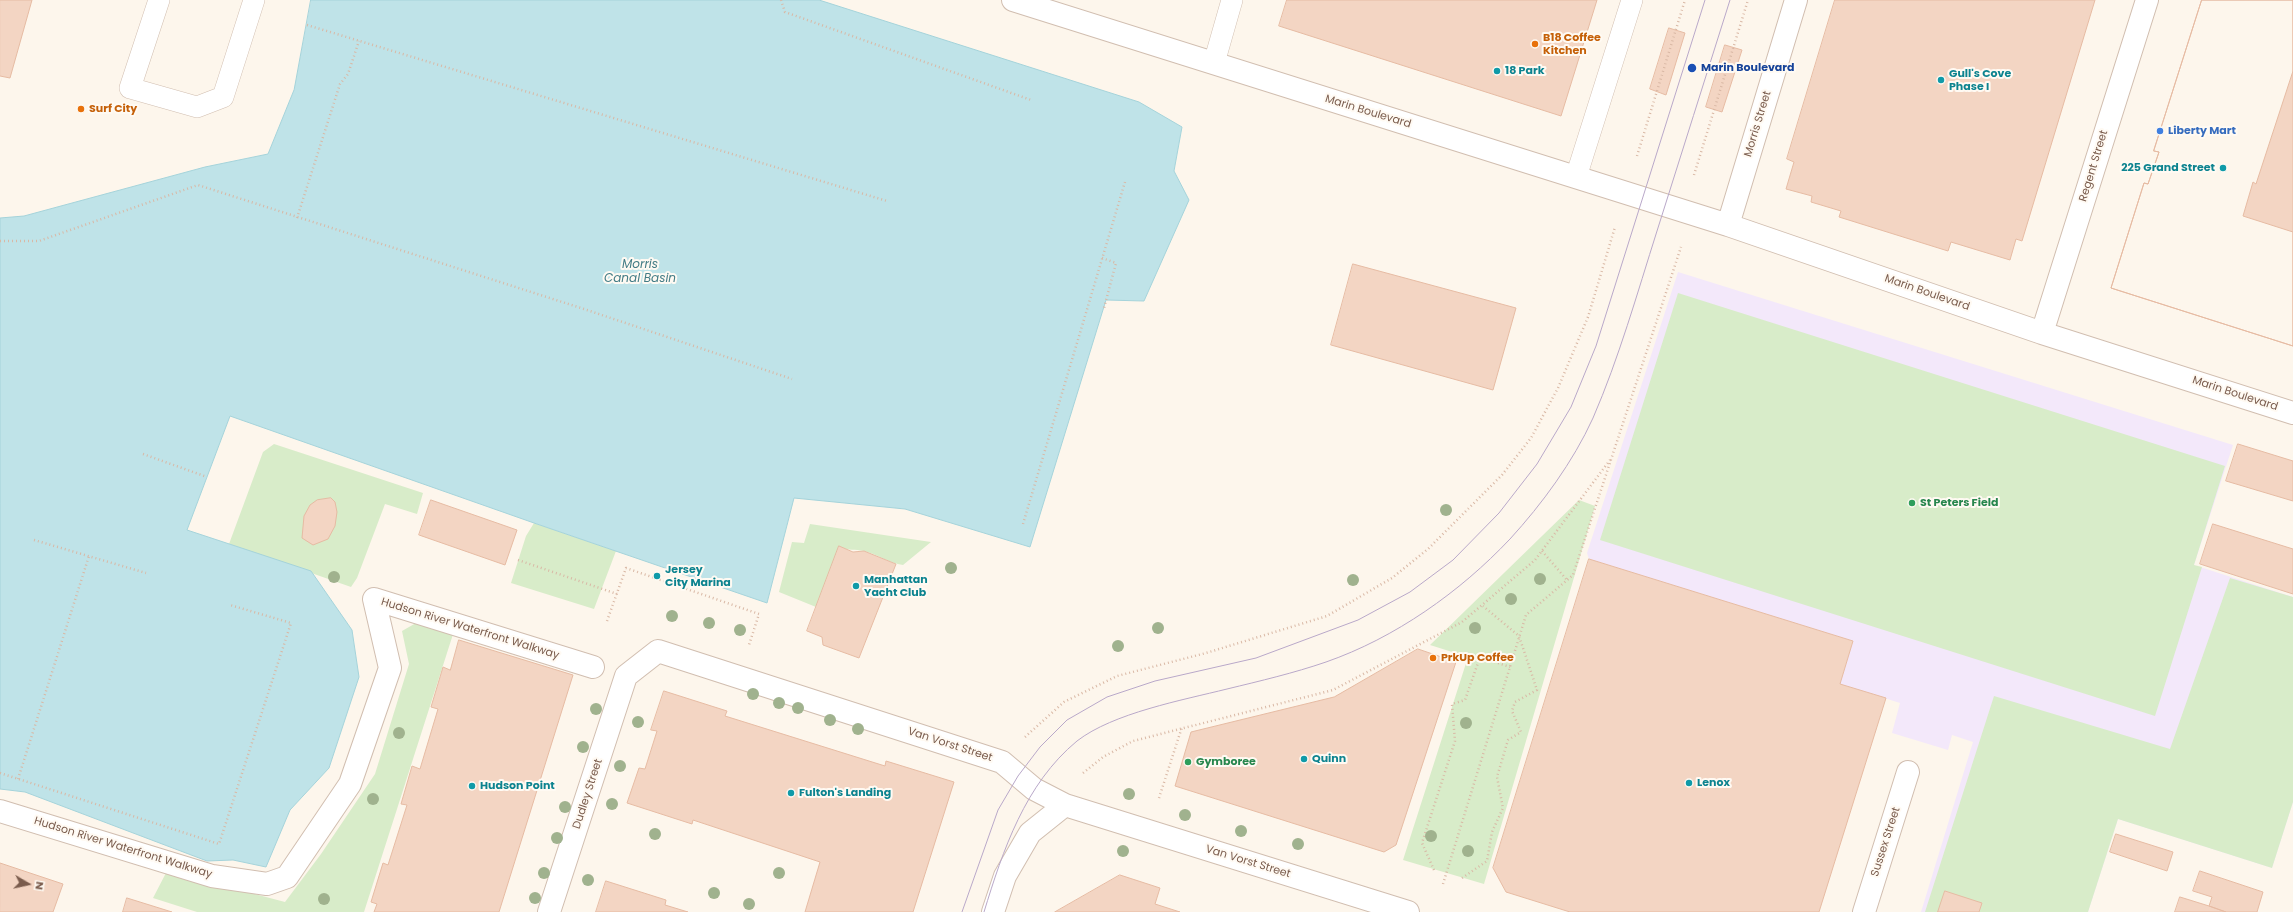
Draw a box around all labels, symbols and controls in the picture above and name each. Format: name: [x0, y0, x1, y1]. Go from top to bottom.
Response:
place label: B18 Coffee Kitchen: [1543, 31, 1601, 57]
marker: B18 Coffee Kitchen: [1530, 39, 1540, 49]
place label: Marin Boulevard: [1701, 61, 1794, 75]
marker: Marin Boulevard: [1686, 62, 1698, 74]
place label: 18 Park: [1505, 64, 1544, 78]
marker: 18 Park: [1492, 66, 1502, 76]
place label: Gull's Cove Phase I: [1949, 67, 2011, 93]
marker: Gull's Cove Phase I: [1936, 75, 1946, 85]
street label: Morris Street: [1742, 89, 1774, 159]
street label: Marin Boulevard: [1323, 93, 1413, 131]
place label: Surf City: [89, 102, 137, 116]
marker: Surf City: [76, 104, 86, 114]
place label: Liberty Mart: [2168, 124, 2236, 138]
marker: Liberty Mart: [2155, 126, 2165, 136]
street label: Regent Street: [2077, 129, 2111, 203]
place label: 225 Grand Street: [2121, 161, 2215, 175]
marker: 225 Grand Street: [2218, 163, 2228, 173]
water label: Morris Canal Basin: [604, 258, 676, 286]
street label: Marin Boulevard: [1883, 272, 1971, 314]
street label: Marin Boulevard: [2191, 374, 2279, 414]
place label: St Peters Field: [1920, 496, 1998, 510]
marker: St Peters Field: [1907, 498, 1917, 508]
place label: Jersey City Marina: [665, 563, 731, 589]
marker: Jersey City Marina: [652, 571, 662, 581]
place label: Manhattan Yacht Club: [864, 573, 928, 599]
marker: Manhattan Yacht Club: [851, 581, 861, 591]
street label: Hudson River Waterfront Walkway: [379, 596, 561, 662]
place label: PrkUp Coffee: [1441, 651, 1514, 665]
marker: PrkUp Coffee: [1428, 653, 1438, 663]
street label: Van Vorst Street: [906, 725, 994, 765]
place label: Quinn: [1312, 752, 1346, 766]
marker: Quinn: [1299, 754, 1309, 764]
place label: Gymboree: [1196, 755, 1256, 769]
street label: Dudley Street: [570, 757, 606, 831]
marker: Gymboree: [1183, 757, 1193, 767]
place label: Lenox: [1697, 776, 1730, 790]
marker: Lenox: [1684, 778, 1694, 788]
place label: Hudson Point: [480, 779, 555, 793]
marker: Hudson Point: [467, 781, 477, 791]
place label: Fulton's Landing: [799, 786, 891, 800]
marker: Fulton's Landing: [786, 788, 796, 798]
street label: Sussex Street: [1869, 806, 1903, 878]
street label: Hudson River Waterfront Walkway: [32, 815, 214, 881]
street label: Van Vorst Street: [1204, 843, 1292, 881]
north arrow: [8, 864, 48, 904]
text: N: [31, 881, 48, 891]

